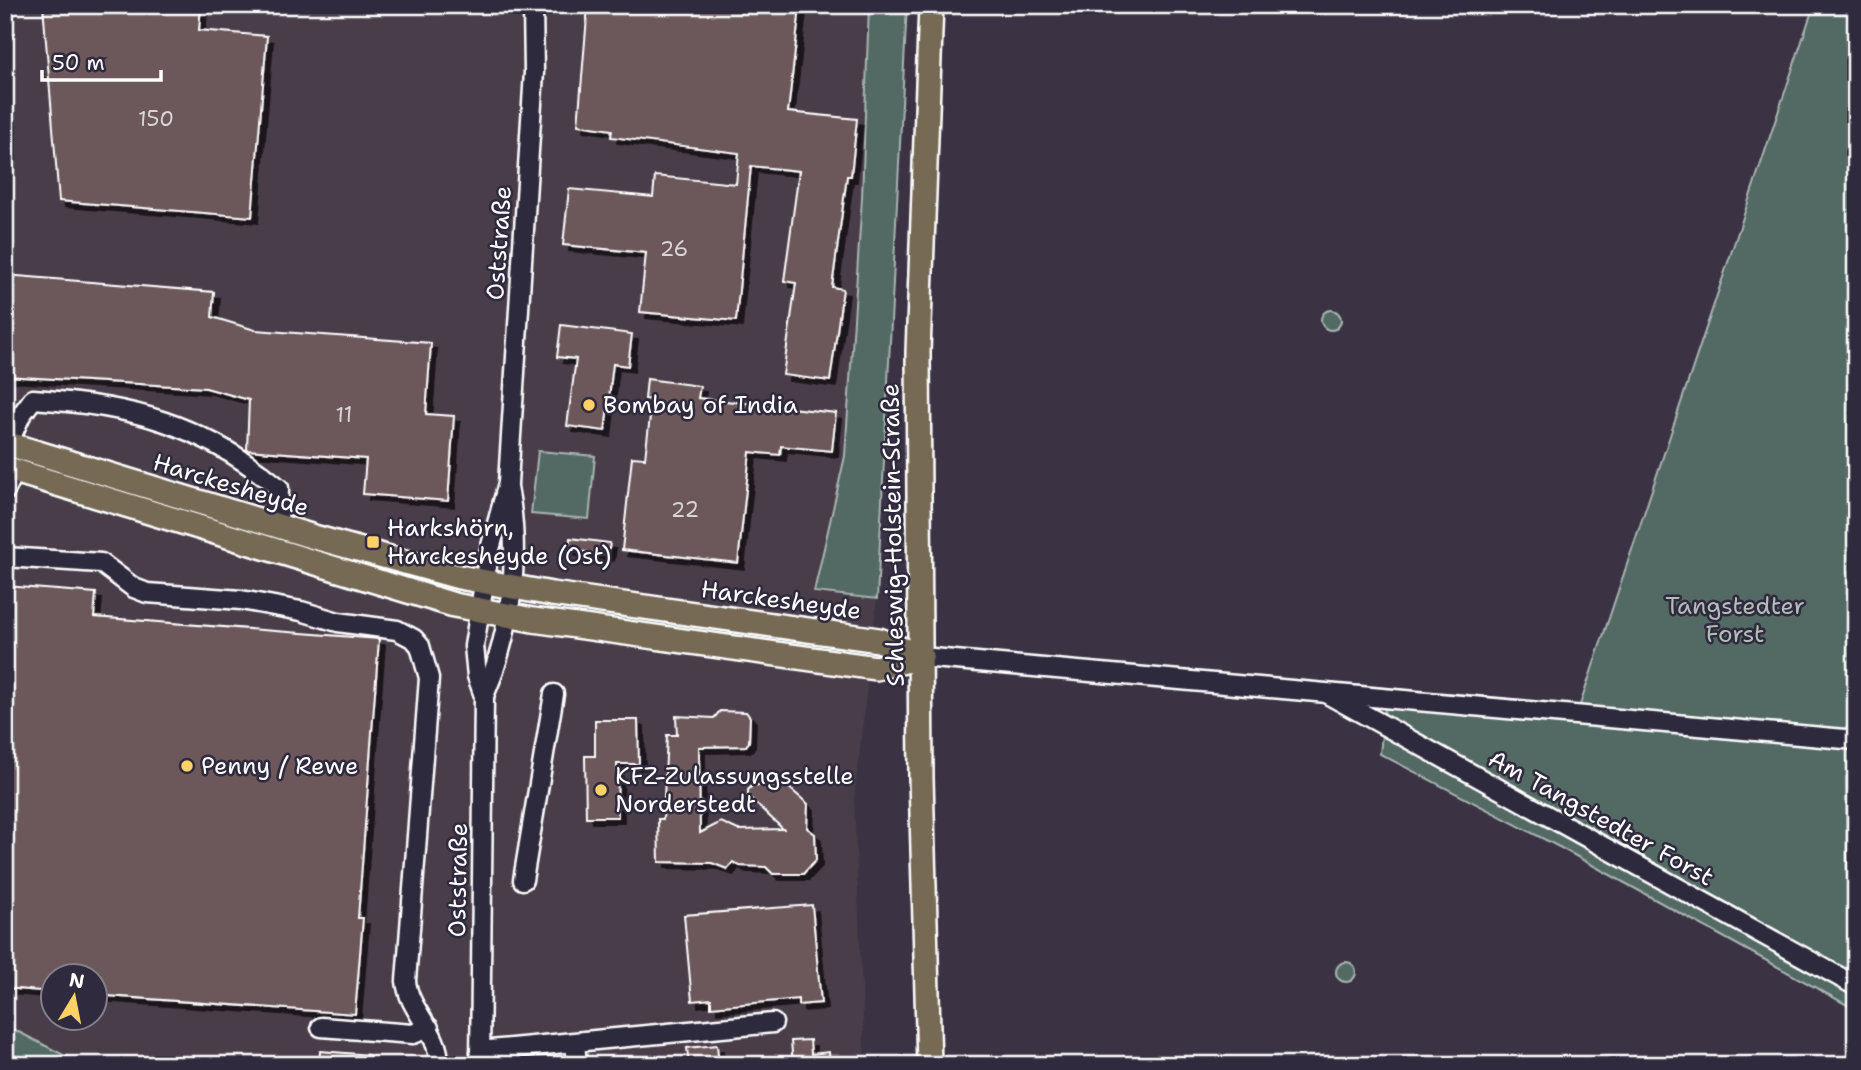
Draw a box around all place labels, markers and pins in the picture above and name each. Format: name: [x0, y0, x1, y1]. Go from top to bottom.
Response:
place label: Bombay of India: [603, 389, 798, 421]
marker: Bombay of India: [581, 397, 597, 413]
place label: Harkshörn, Harckesheyde (Ost): [387, 512, 611, 572]
marker: Harkshörn, Harckesheyde (Ost): [365, 534, 381, 550]
place label: Penny / Rewe: [201, 750, 359, 782]
marker: Penny / Rewe: [179, 758, 195, 774]
place label: KFZ-Zulassungsstelle Norderstedt: [615, 760, 854, 820]
marker: KFZ-Zulassungsstelle Norderstedt: [593, 782, 609, 798]

